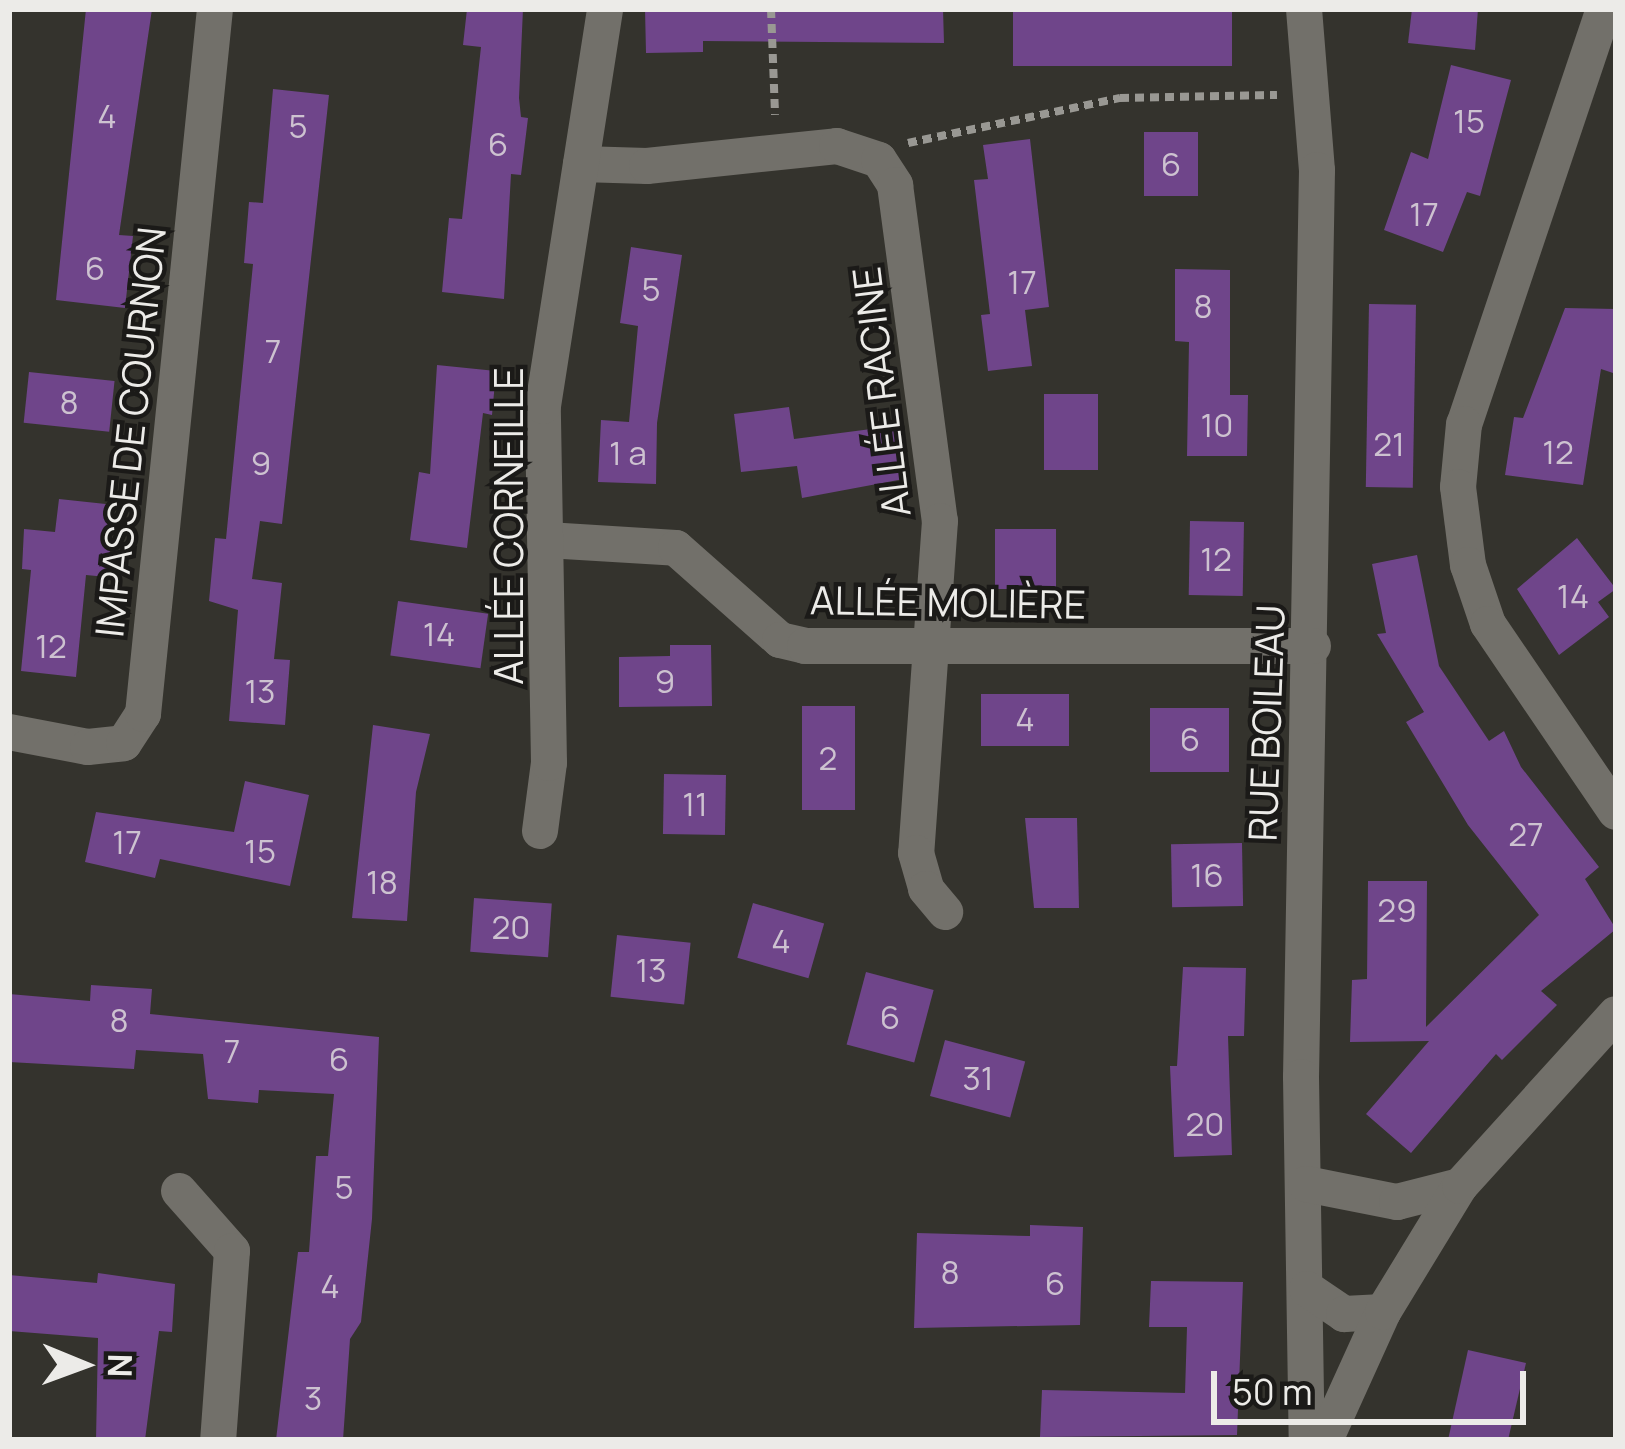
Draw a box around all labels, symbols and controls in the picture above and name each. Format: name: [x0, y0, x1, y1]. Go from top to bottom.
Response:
house number: 4: [97, 96, 117, 136]
house number: 15: [1453, 101, 1485, 141]
house number: 5: [288, 106, 308, 146]
house number: 6: [488, 124, 508, 164]
house number: 6: [1161, 144, 1181, 184]
house number: 17: [1409, 194, 1439, 234]
street label: IMPASSE DE COURNON: [85, 225, 175, 639]
house number: 6: [85, 248, 105, 288]
house number: 17: [1007, 262, 1037, 302]
street label: ALLÉE RACINE: [842, 264, 920, 520]
house number: 5: [641, 269, 661, 309]
house number: 8: [1193, 286, 1213, 326]
house number: 7: [265, 331, 281, 371]
street label: ALLÉE CORNEILLE: [485, 367, 531, 685]
house number: 8: [59, 382, 79, 422]
house number: 10: [1201, 405, 1233, 445]
house number: 21: [1373, 424, 1405, 464]
house number: 12: [1542, 432, 1574, 472]
house number: 1 a: [609, 433, 647, 473]
house number: 9: [251, 443, 271, 483]
house number: 12: [1200, 539, 1232, 579]
street label: ALLÉE MOLIÈRE: [810, 576, 1086, 628]
house number: 14: [1557, 576, 1589, 616]
street label: RUE BOILEAU: [1238, 604, 1294, 842]
house number: 14: [423, 614, 455, 654]
house number: 12: [35, 626, 67, 666]
house number: 9: [655, 661, 675, 701]
house number: 13: [244, 671, 276, 711]
house number: 4: [1015, 699, 1035, 739]
house number: 6: [1180, 719, 1200, 759]
house number: 2: [819, 738, 837, 778]
house number: 11: [682, 784, 708, 824]
house number: 27: [1508, 814, 1544, 854]
house number: 17: [112, 822, 142, 862]
house number: 15: [244, 831, 276, 871]
house number: 16: [1190, 855, 1224, 895]
house number: 18: [366, 862, 398, 902]
house number: 29: [1377, 890, 1417, 930]
house number: 20: [492, 907, 530, 947]
house number: 4: [771, 921, 791, 961]
house number: 13: [635, 950, 667, 990]
house number: 6: [880, 997, 900, 1037]
house number: 8: [109, 1000, 129, 1040]
house number: 7: [224, 1031, 240, 1071]
house number: 6: [329, 1039, 349, 1079]
house number: 31: [962, 1058, 994, 1098]
house number: 20: [1186, 1104, 1224, 1144]
house number: 5: [334, 1167, 354, 1207]
house number: 8: [940, 1252, 960, 1292]
house number: 6: [1045, 1263, 1065, 1303]
house number: 4: [320, 1266, 340, 1306]
north arrow: [24, 1305, 144, 1425]
scale bar: [1217, 1347, 1532, 1421]
text: N: [98, 1353, 143, 1378]
text: 50 m: [1232, 1367, 1312, 1416]
house number: 3: [304, 1378, 322, 1418]

